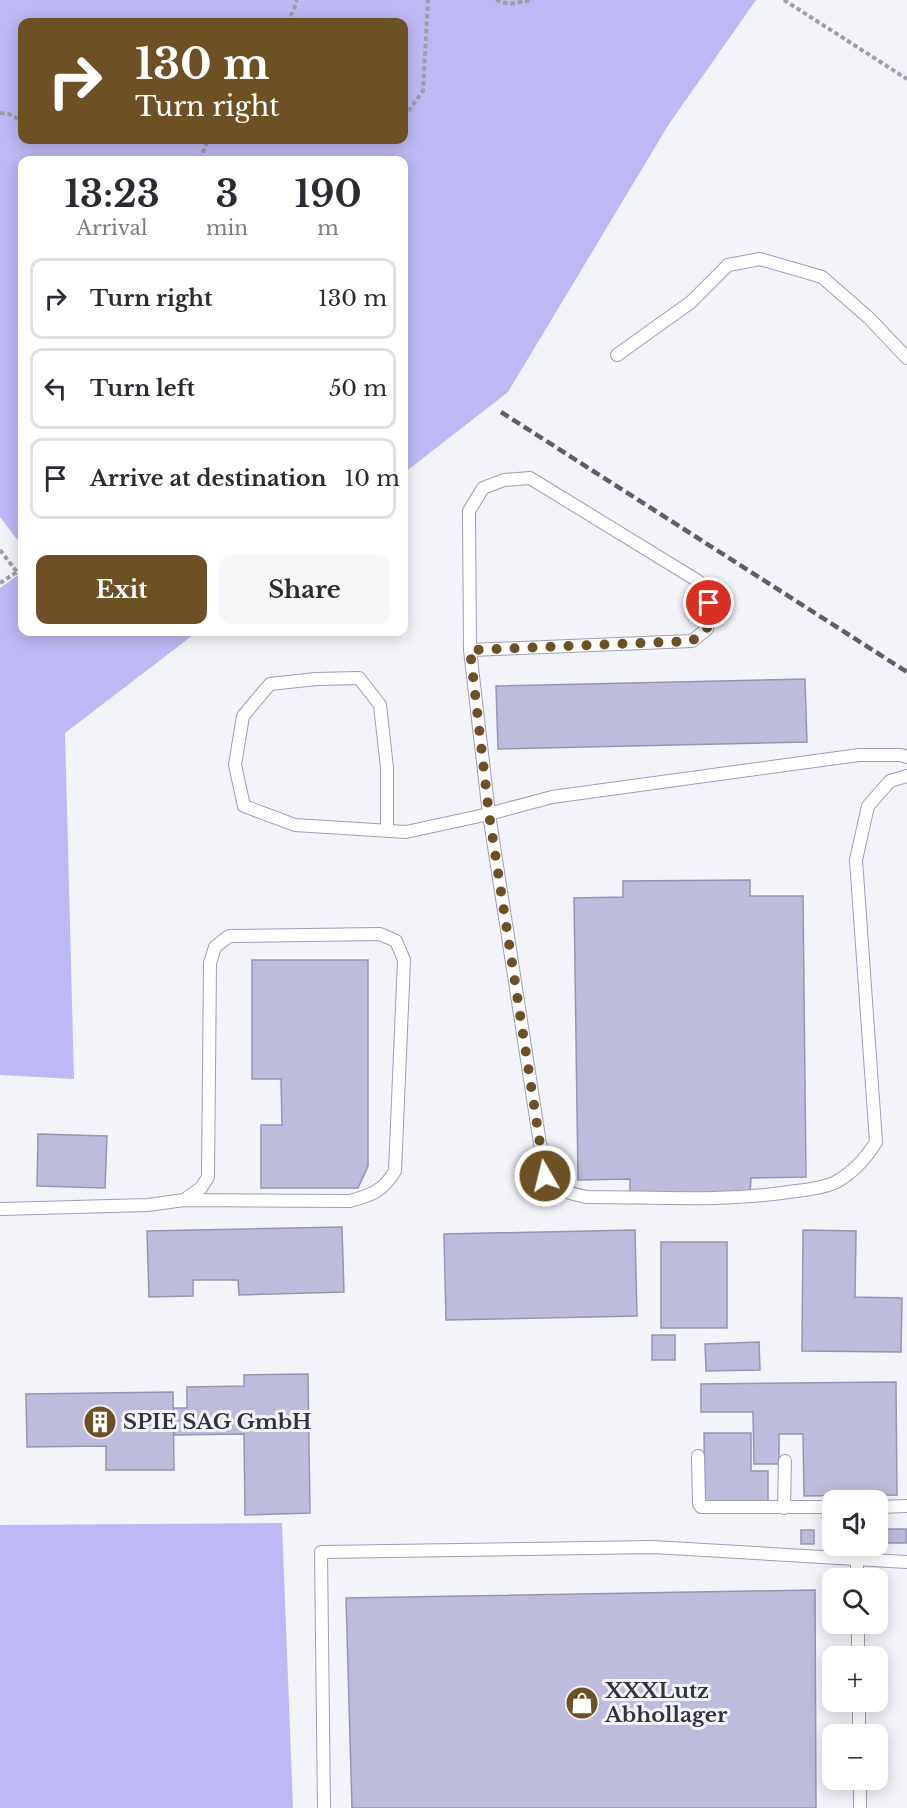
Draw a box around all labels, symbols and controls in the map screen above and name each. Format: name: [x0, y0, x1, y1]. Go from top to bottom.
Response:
text: 130 m: [135, 38, 269, 90]
icon: right: [36, 42, 114, 120]
text: Turn right: [135, 90, 279, 123]
text: 13:23: [64, 172, 160, 217]
text: 3: [216, 172, 239, 217]
text: 190: [294, 172, 362, 217]
text: Arrival: [77, 216, 147, 240]
text: min: [206, 216, 248, 240]
text: m: [317, 216, 339, 240]
icon: right: [39, 282, 72, 315]
text: Turn right: [90, 285, 212, 312]
text: 130 m: [318, 285, 387, 312]
icon: left: [39, 372, 72, 405]
text: Turn left: [90, 375, 195, 402]
text: 50 m: [329, 375, 387, 402]
icon: arrive: [39, 462, 72, 495]
text: Arrive at destination: [90, 465, 327, 492]
text: 10 m: [345, 465, 400, 492]
button: Exit: [36, 555, 207, 624]
button: Share: [219, 555, 390, 624]
pin: [683, 577, 734, 628]
icon: arrive: [692, 586, 725, 619]
position arrow: [513, 1144, 577, 1208]
building icon: SPIE SAG GmbH: [82, 1404, 118, 1440]
place label: SPIE SAG GmbH: [123, 1409, 312, 1435]
map controls: [822, 1490, 888, 1790]
button: sound: [822, 1490, 888, 1556]
button: search: [822, 1568, 888, 1634]
button: +: [822, 1646, 888, 1712]
place label: XXXLutz Abhollager: [604, 1678, 728, 1728]
shop icon: XXXLutz Abhollager: [564, 1685, 600, 1721]
button: −: [822, 1724, 888, 1790]

